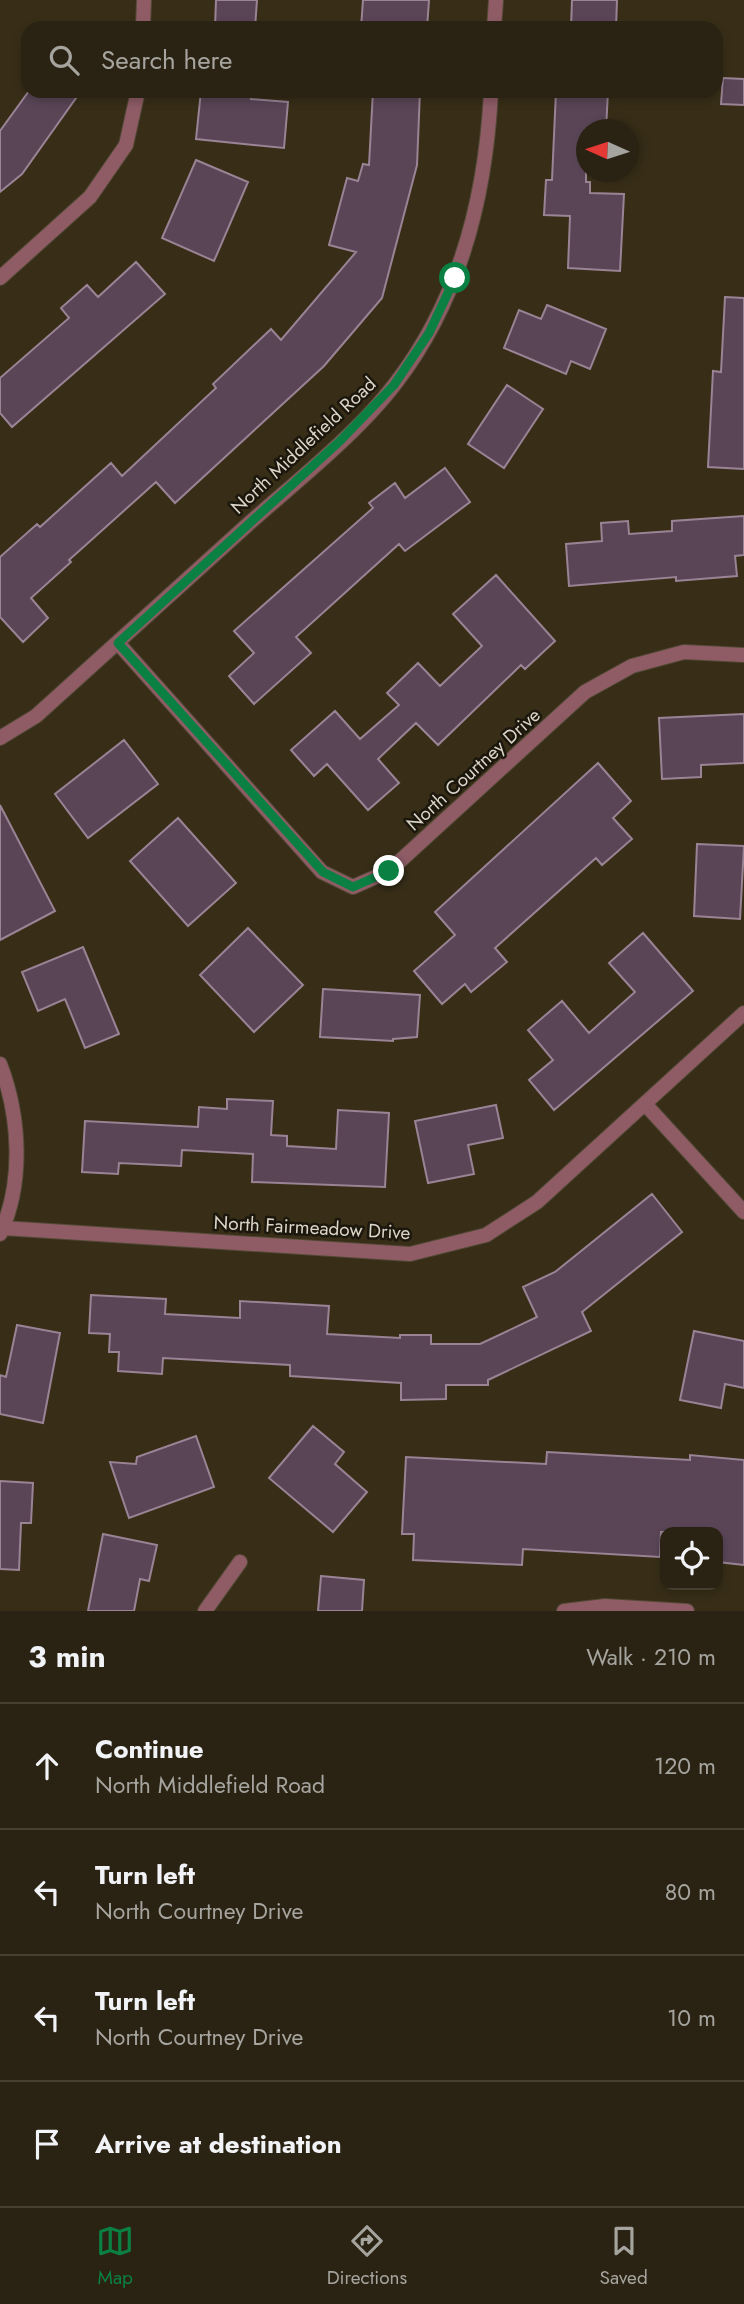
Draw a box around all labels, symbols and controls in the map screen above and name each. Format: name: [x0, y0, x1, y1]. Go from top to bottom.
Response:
search box: [21, 21, 723, 98]
icon: search: [45, 41, 83, 79]
text: Search here: [101, 41, 233, 79]
north arrow: [576, 119, 639, 182]
route start: [439, 262, 470, 293]
street label: North Middlefield Road: [225, 371, 382, 520]
street label: North Courtney Drive: [400, 702, 546, 837]
route end: [373, 855, 404, 886]
street label: North Fairmeadow Drive: [213, 1209, 411, 1246]
map controls: [660, 1527, 723, 1590]
button: locate: [660, 1527, 723, 1590]
text: 3 min: [28, 1635, 106, 1678]
text: Walk · 210 m: [586, 1640, 716, 1674]
text: Continue: [95, 1730, 204, 1768]
icon: ahead: [28, 1747, 66, 1785]
text: 120 m: [654, 1749, 716, 1783]
text: North Middlefield Road: [95, 1768, 325, 1802]
text: Turn left: [95, 1856, 195, 1894]
icon: left: [28, 1873, 66, 1911]
text: 80 m: [665, 1875, 716, 1909]
text: North Courtney Drive: [95, 1894, 303, 1928]
text: Turn left: [95, 1982, 195, 2020]
icon: left: [28, 1999, 66, 2037]
text: 10 m: [667, 2001, 716, 2035]
text: North Courtney Drive: [95, 2020, 303, 2054]
icon: arrive: [28, 2125, 66, 2163]
text: Arrive at destination: [95, 2125, 342, 2163]
tab: Map: [96, 2222, 134, 2291]
tab: Directions: [327, 2222, 407, 2291]
tab: Saved: [600, 2222, 648, 2291]

